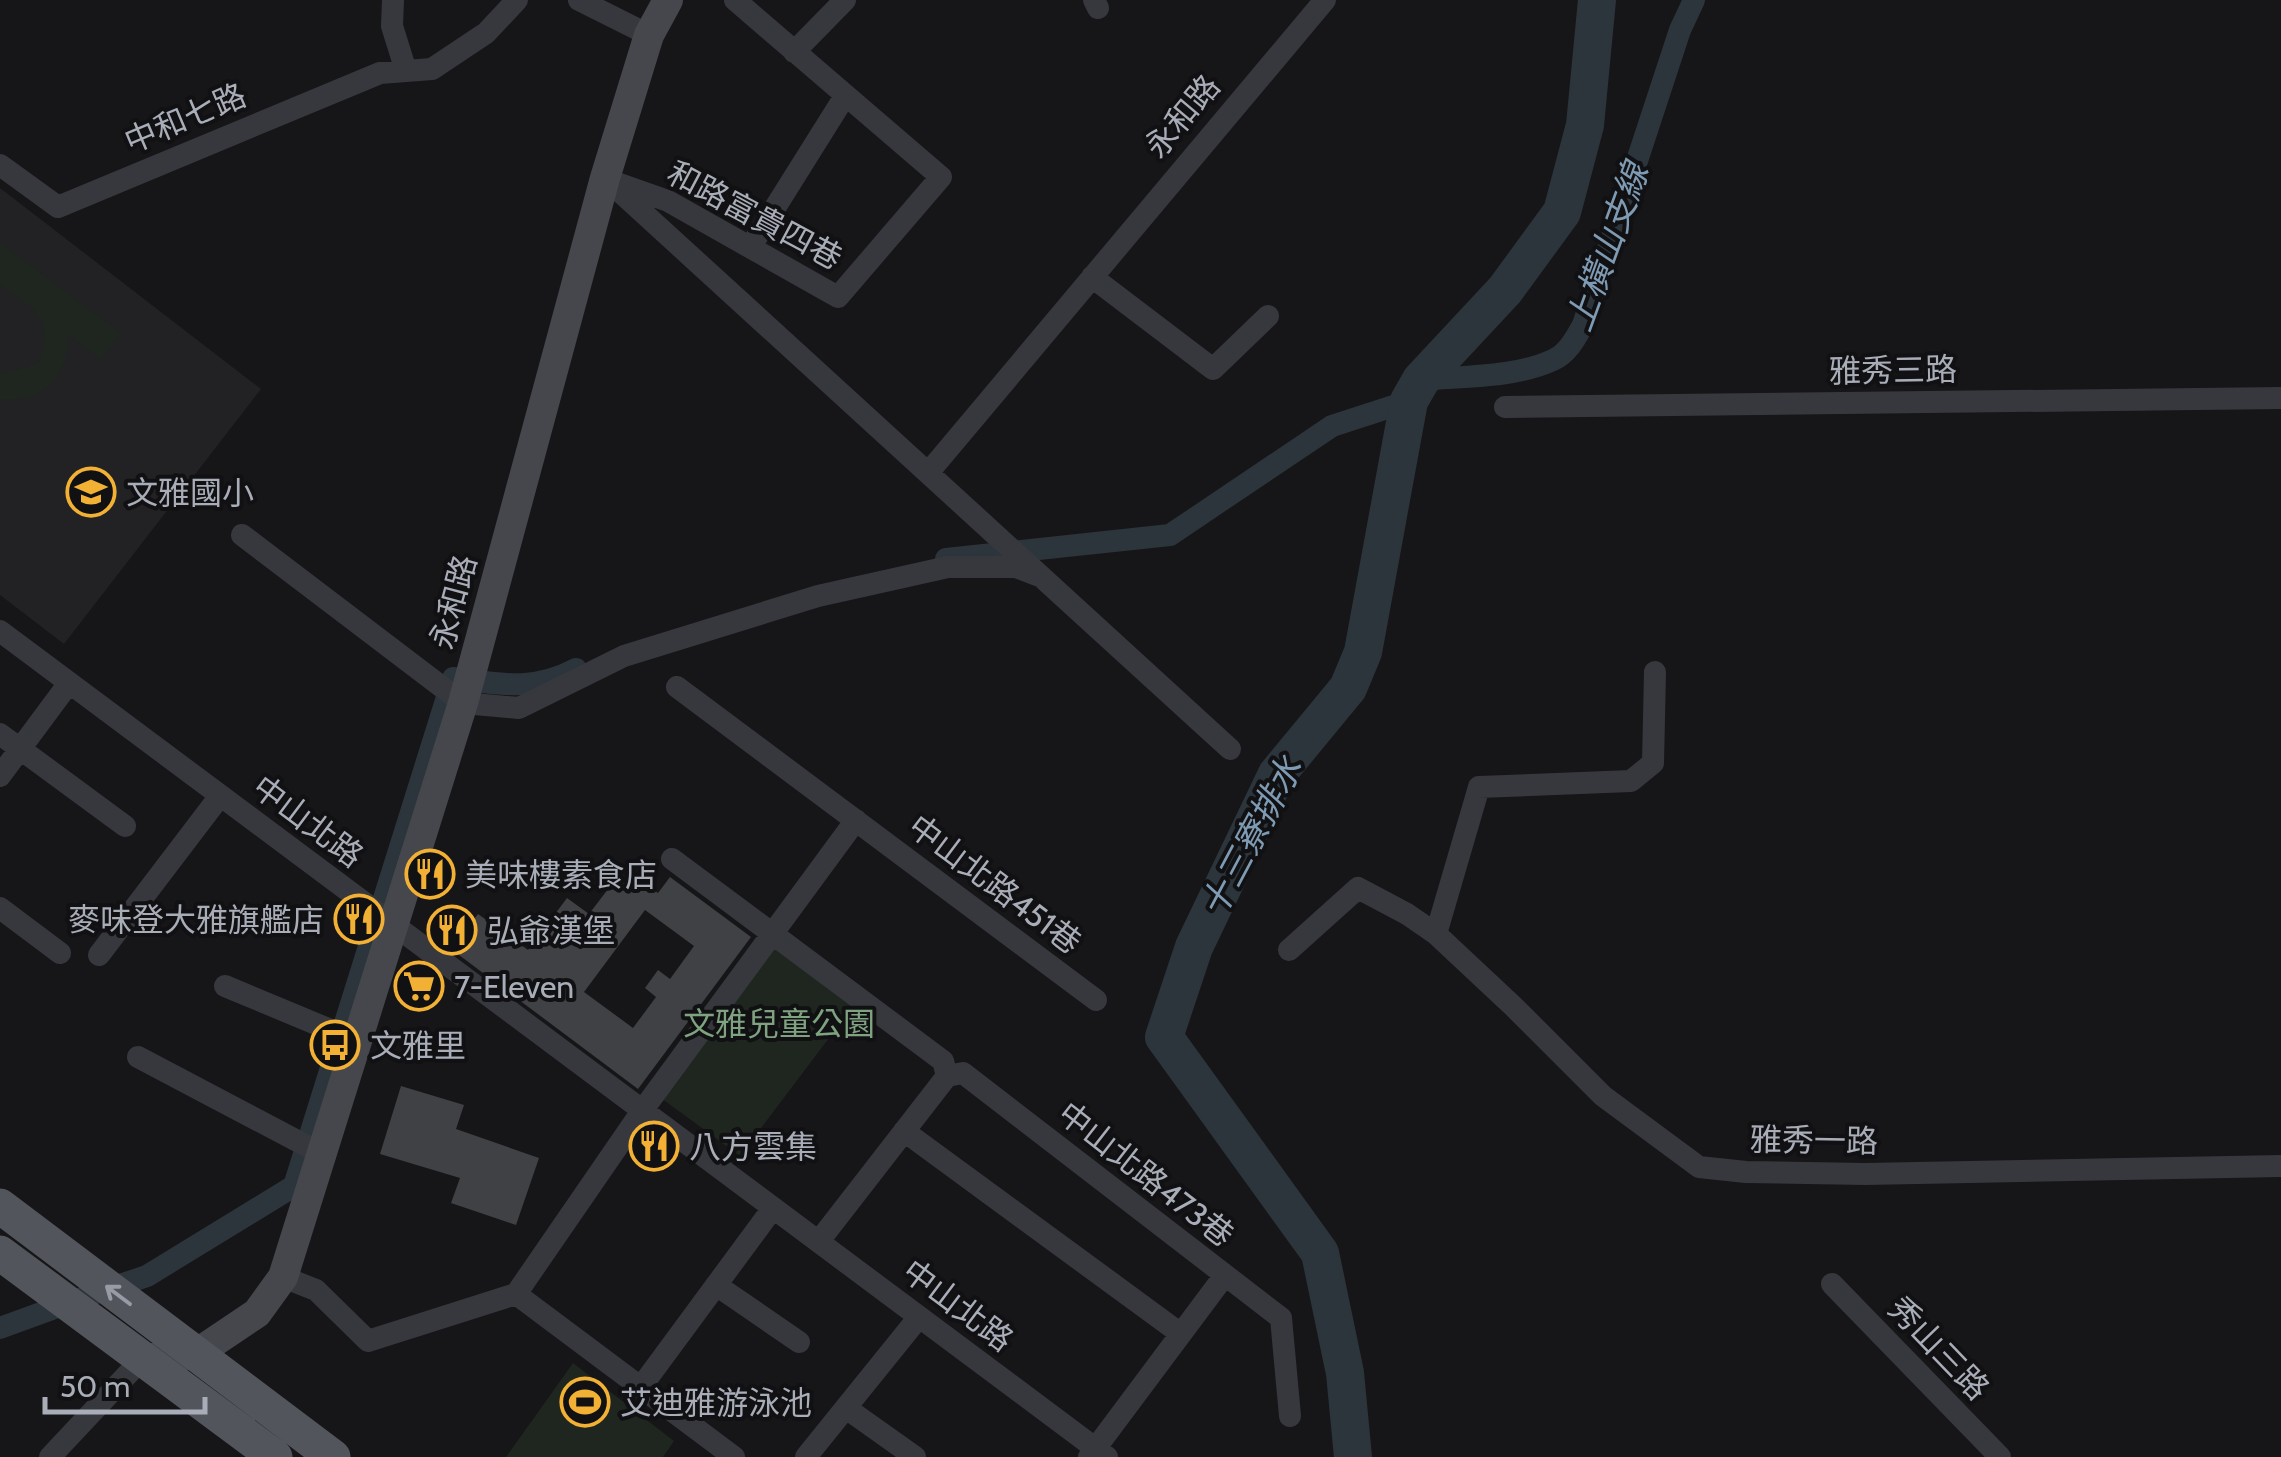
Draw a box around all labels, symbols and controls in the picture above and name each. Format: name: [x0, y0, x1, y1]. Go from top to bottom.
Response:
street label: 永和路: [1136, 67, 1228, 165]
street label: 中和七路: [118, 75, 252, 161]
street label: 和路富貴四巷: [661, 153, 849, 277]
water label: 上橫山支線: [1557, 154, 1658, 337]
street label: 雅秀三路: [1829, 349, 1957, 391]
school or university icon: 文雅國小: [65, 466, 117, 518]
place label: 文雅國小: [126, 473, 254, 512]
street label: 永和路: [422, 551, 484, 653]
water label: 十三寮排水: [1191, 748, 1312, 924]
street label: 中山北路: [245, 767, 371, 875]
street label: 中山北路451巷: [901, 806, 1089, 962]
restaurant icon: 美味樓素食店: [404, 848, 456, 900]
place label: 美味樓素食店: [465, 855, 657, 894]
restaurant icon: 麥味登大雅旗艦店: [333, 893, 385, 945]
place label: 麥味登大雅旗艦店: [68, 900, 324, 939]
restaurant icon: 弘爺漢堡: [426, 904, 478, 956]
place label: 弘爺漢堡: [487, 911, 615, 950]
supermarket icon: 7-Eleven: [393, 960, 445, 1012]
place label: 7-Eleven: [454, 967, 574, 1006]
park label: 文雅兒童公園: [683, 1004, 875, 1043]
bus stop icon: 文雅里: [309, 1019, 361, 1071]
place label: 文雅里: [370, 1026, 466, 1065]
street label: 中山北路473巷: [1051, 1093, 1241, 1255]
street label: 雅秀一路: [1750, 1119, 1878, 1161]
restaurant icon: 八方雲集: [628, 1120, 680, 1172]
place label: 八方雲集: [689, 1127, 817, 1166]
street label: 中山北路: [895, 1251, 1021, 1359]
one-way arrow: [105, 1284, 132, 1305]
street label: 秀山三路: [1881, 1288, 1997, 1408]
scale bar: [45, 1352, 205, 1414]
text: 50 m: [60, 1368, 130, 1405]
sports icon: 艾迪雅游泳池: [559, 1376, 611, 1428]
place label: 艾迪雅游泳池: [620, 1383, 812, 1422]

